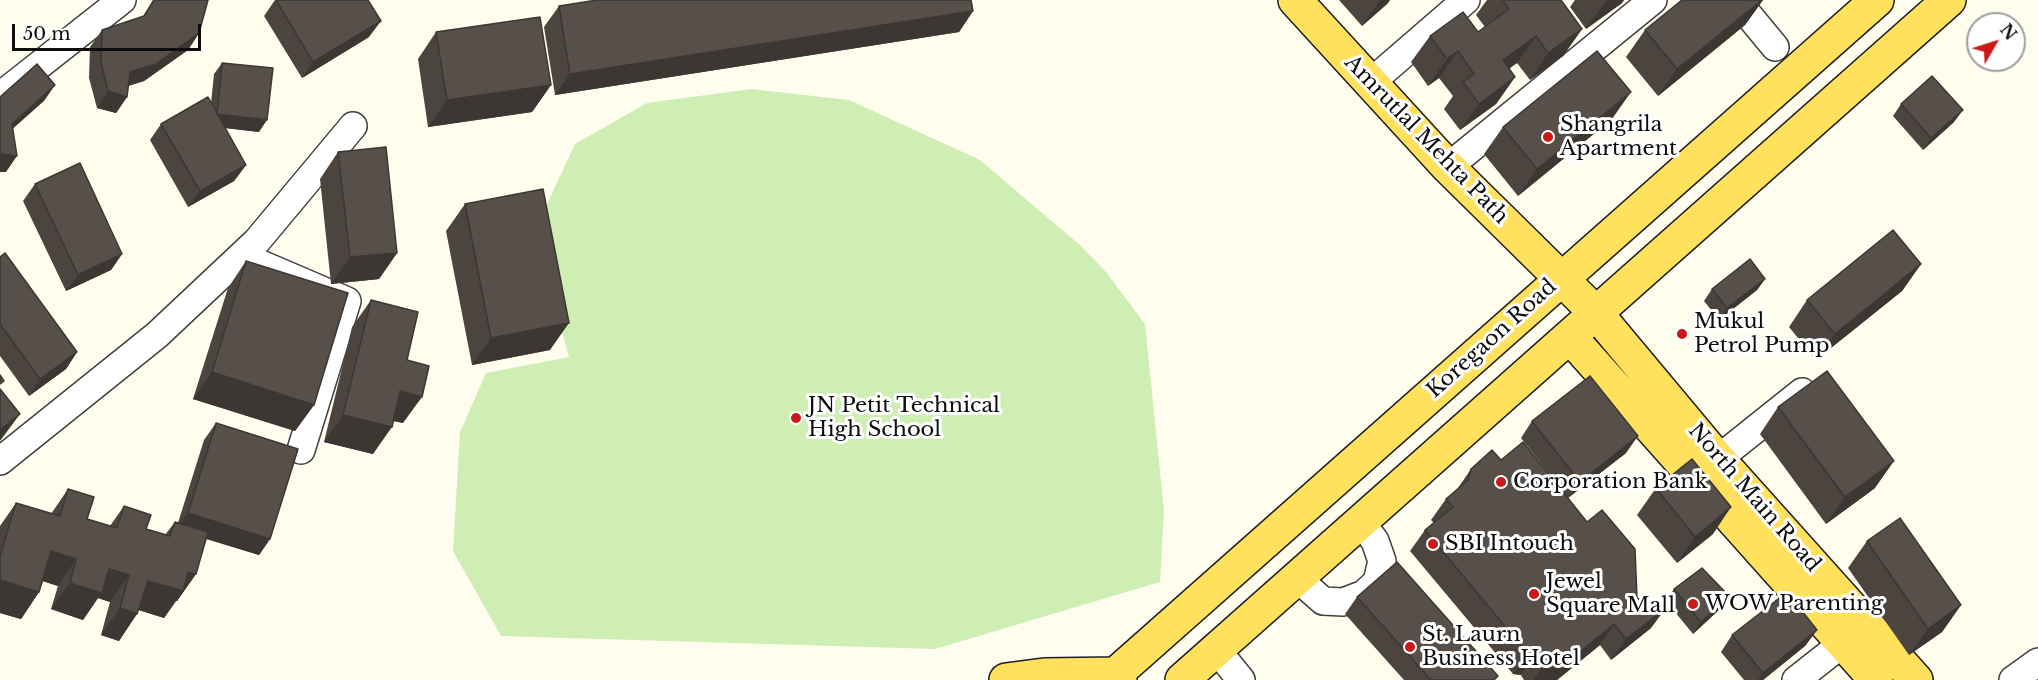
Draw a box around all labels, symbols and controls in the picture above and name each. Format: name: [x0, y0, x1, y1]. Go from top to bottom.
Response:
scale bar: [15, 12, 204, 50]
north arrow: [1966, 12, 2026, 72]
text: N: [1996, 20, 2021, 44]
text: 50 m: [23, 23, 71, 45]
street label: Amrutlal Mehta Path: [1339, 50, 1513, 230]
place label: Shangrila Apartment: [1560, 112, 1677, 162]
marker: Shangrila Apartment: [1541, 130, 1555, 144]
street label: Koregaon Road: [1422, 274, 1562, 404]
place label: Mukul Petrol Pump: [1694, 309, 1829, 359]
marker: Mukul Petrol Pump: [1675, 327, 1689, 341]
place label: JN Petit Technical High School: [808, 393, 1000, 443]
marker: JN Petit Technical High School: [789, 411, 803, 425]
street label: North Main Road: [1683, 419, 1825, 577]
place label: Corporation Bank: [1513, 469, 1708, 495]
marker: Corporation Bank: [1494, 475, 1508, 489]
place label: SBI Intouch: [1445, 531, 1574, 557]
marker: SBI Intouch: [1426, 537, 1440, 551]
place label: Jewel Square Mall: [1546, 569, 1675, 619]
marker: Jewel Square Mall: [1527, 587, 1541, 601]
place label: WOW Parenting: [1705, 591, 1883, 617]
marker: WOW Parenting: [1686, 597, 1700, 611]
place label: St. Laurn Business Hotel: [1422, 622, 1580, 672]
marker: St. Laurn Business Hotel: [1403, 640, 1417, 654]

